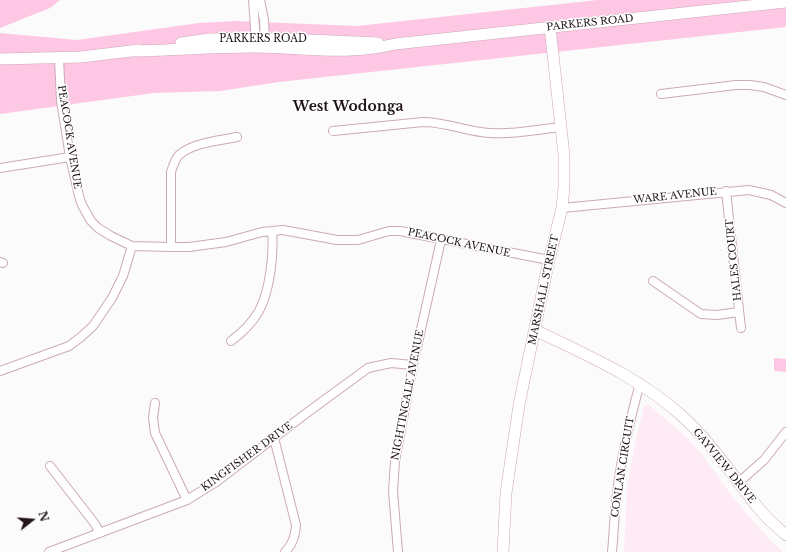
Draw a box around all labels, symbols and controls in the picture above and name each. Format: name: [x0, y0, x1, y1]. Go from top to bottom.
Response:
street label: PARKERS ROAD: [546, 12, 634, 34]
street label: PARKERS ROAD: [219, 33, 307, 45]
street label: PEACOCK AVENUE: [55, 84, 83, 190]
district label: West Wodonga: [293, 99, 403, 115]
street label: WARE AVENUE: [633, 186, 717, 206]
street label: HALES COURT: [724, 218, 744, 302]
street label: PEACOCK AVENUE: [407, 226, 511, 260]
street label: MARSHALL STREET: [526, 234, 562, 346]
street label: NIGHTINGALE AVENUE: [389, 329, 427, 461]
street label: CONLAN CIRCUIT: [609, 416, 637, 518]
street label: KINGFISHER DRIVE: [199, 420, 295, 494]
street label: GAYVIEW DRIVE: [690, 426, 758, 506]
north arrow: [12, 500, 52, 540]
text: N: [35, 509, 52, 523]

